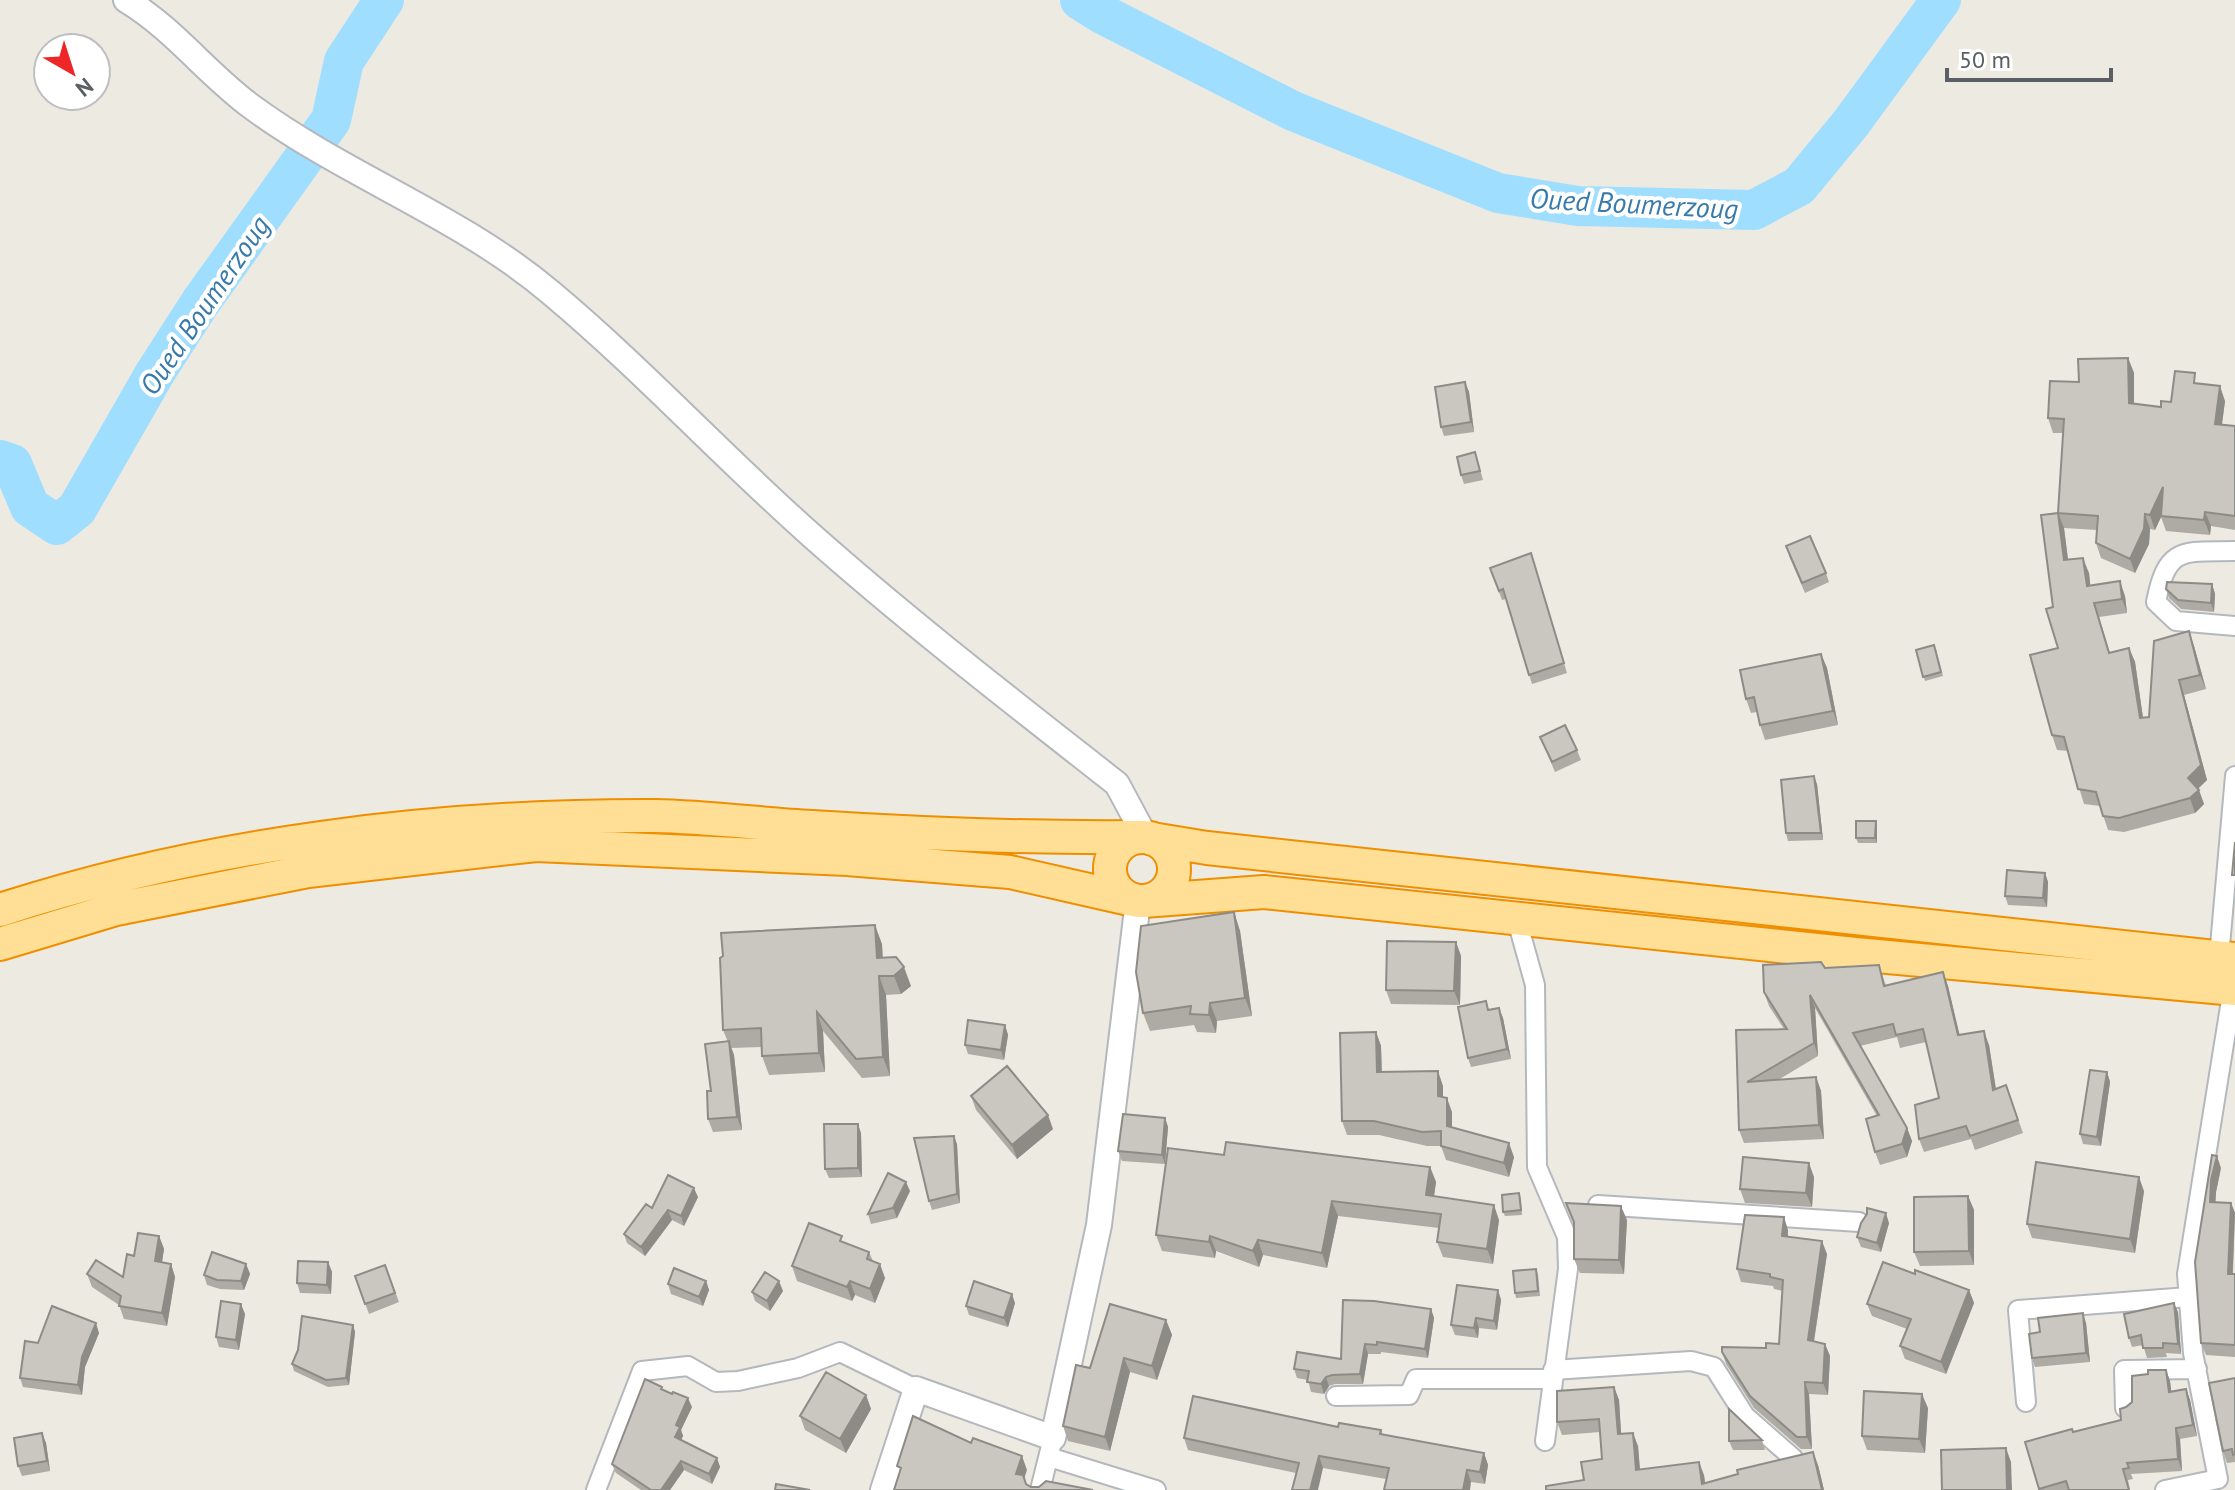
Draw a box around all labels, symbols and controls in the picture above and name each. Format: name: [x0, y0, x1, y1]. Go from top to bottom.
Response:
north arrow: [32, 32, 112, 112]
scale bar: [1947, 32, 2111, 82]
text: 50 m: [1959, 44, 2011, 75]
text: N: [70, 72, 99, 103]
water label: Oued Boumerzoug: [1529, 179, 1739, 227]
water label: Oued Boumerzoug: [130, 208, 278, 402]

